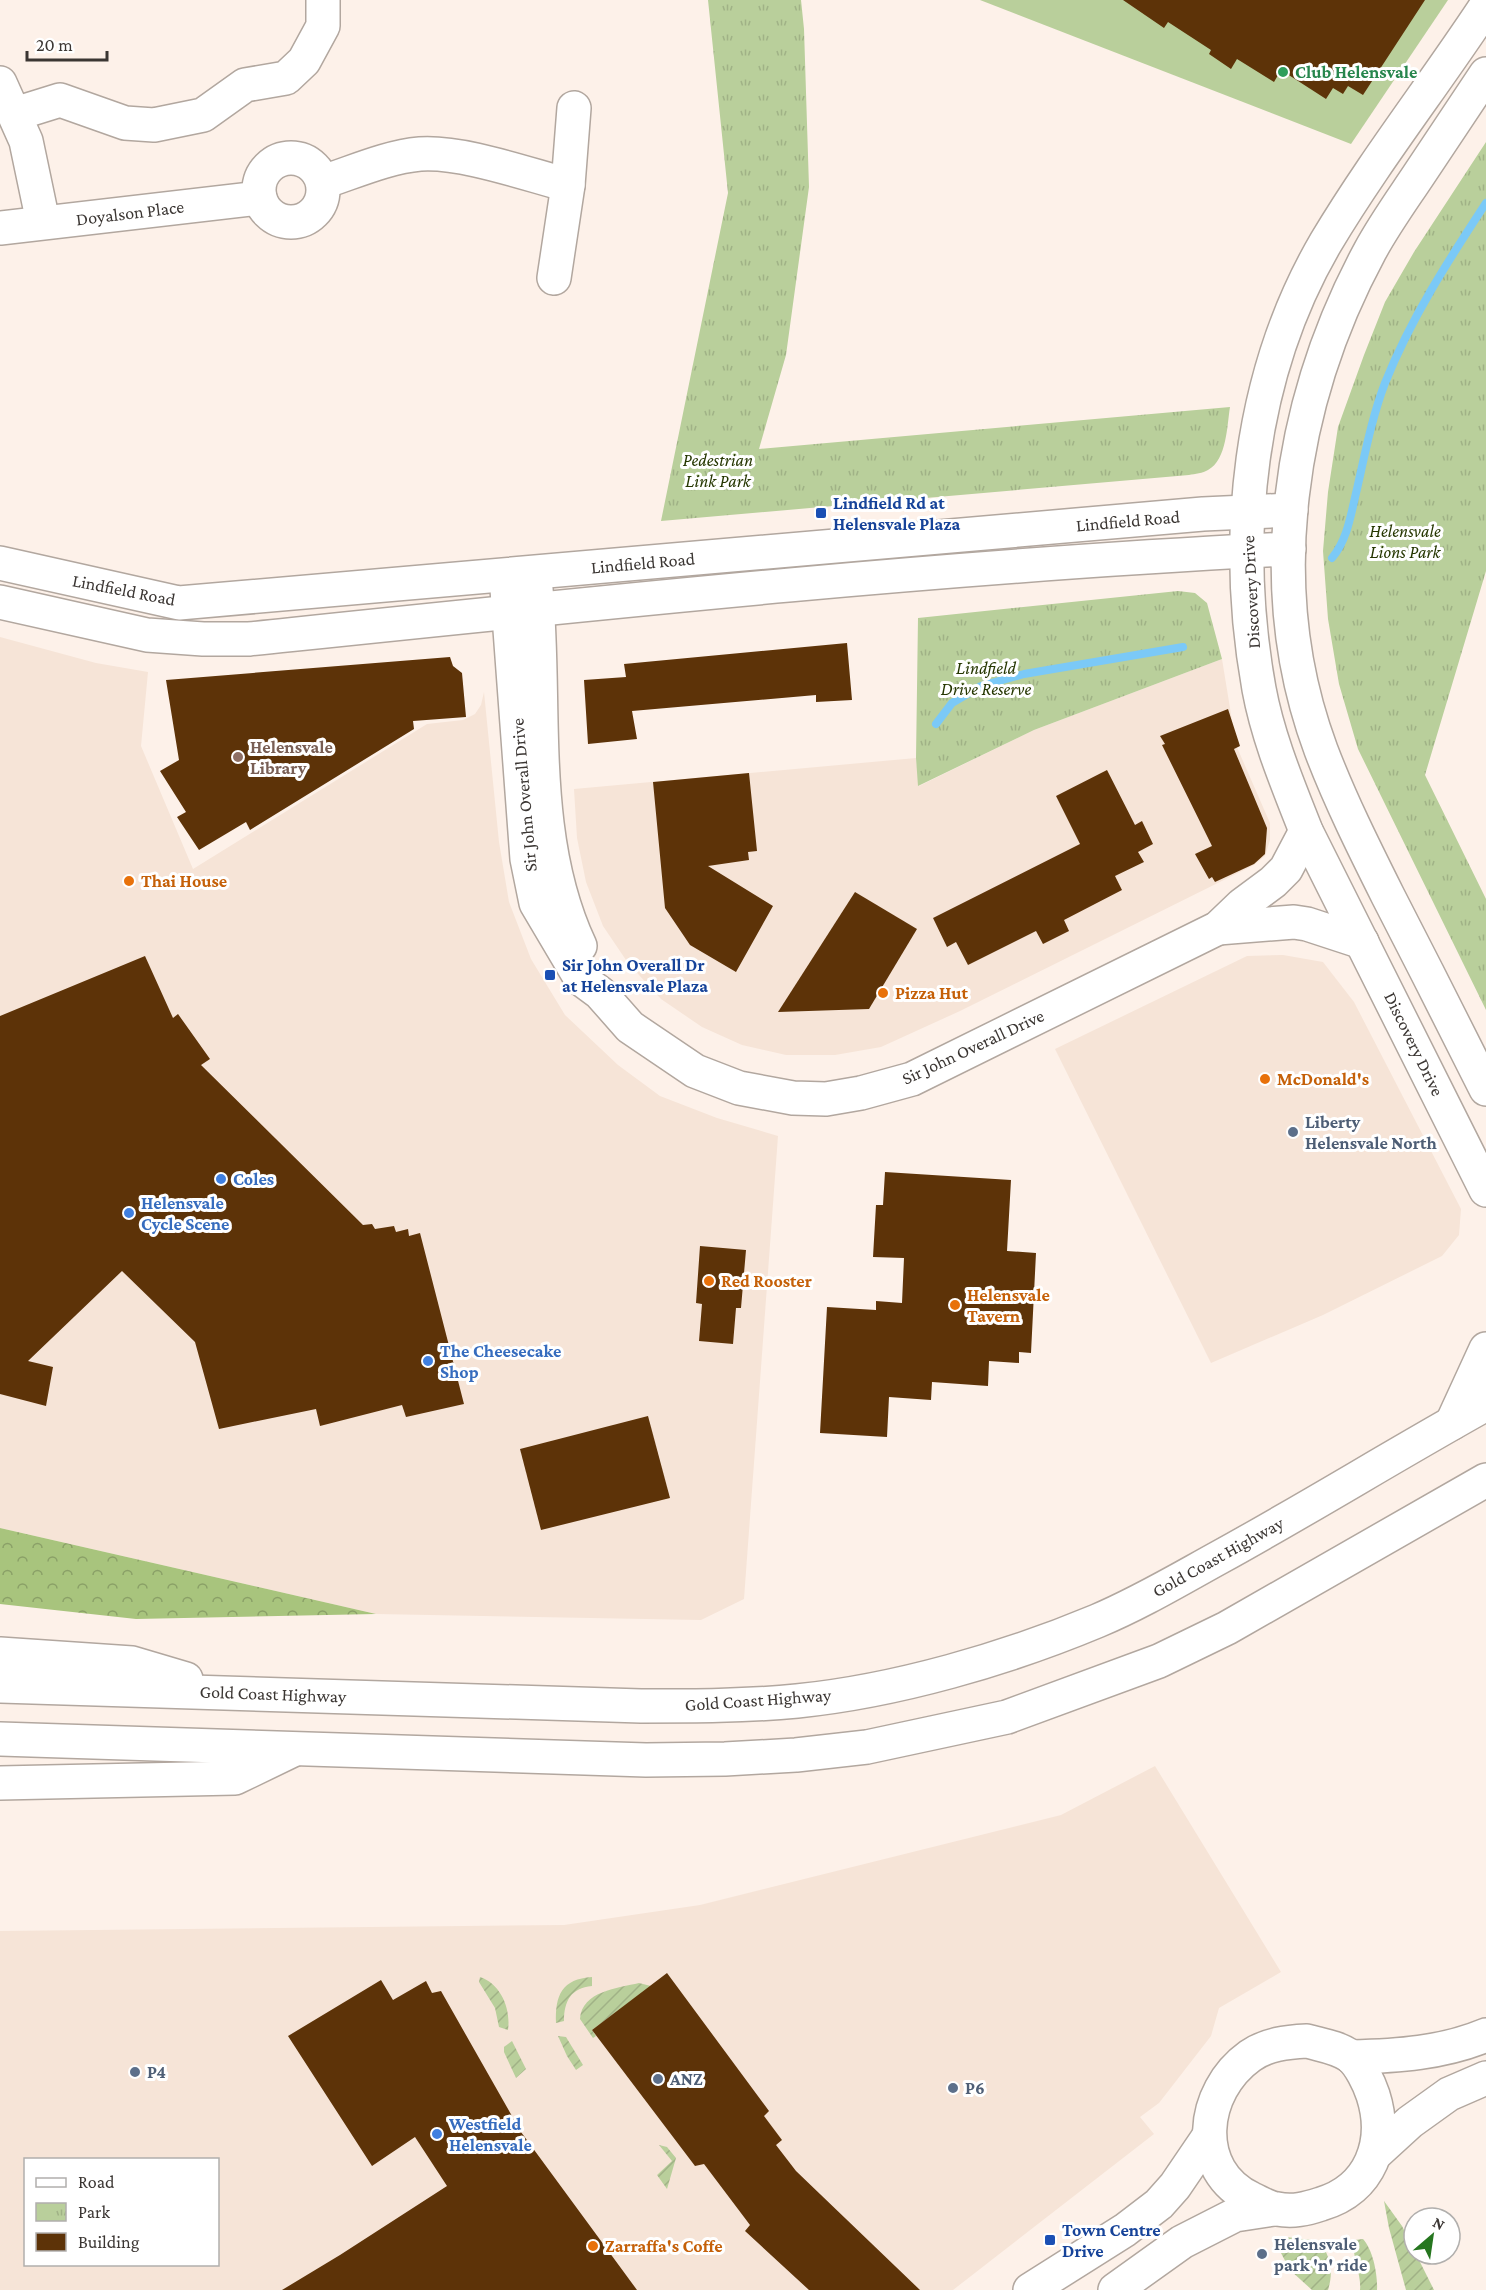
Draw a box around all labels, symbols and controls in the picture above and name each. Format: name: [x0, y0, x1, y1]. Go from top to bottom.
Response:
scale bar: [27, 24, 106, 62]
text: 20 m: [36, 35, 73, 55]
place label: Club Helensvale: [1295, 62, 1417, 82]
marker: Club Helensvale: [1276, 65, 1290, 79]
street label: Doyalson Place: [75, 196, 185, 230]
park label: Pedestrian Link Park: [683, 450, 753, 491]
place label: Lindfield Rd at Helensvale Plaza: [833, 493, 961, 534]
marker: Lindfield Rd at Helensvale Plaza: [814, 506, 828, 520]
street label: Lindfield Road: [1075, 506, 1181, 536]
park label: Helensvale Lions Park: [1369, 521, 1442, 562]
street label: Discovery Drive: [1238, 535, 1264, 649]
street label: Lindfield Road: [590, 548, 696, 578]
street label: Lindfield Road: [71, 570, 178, 610]
park label: Lindfield Drive Reserve: [941, 658, 1032, 699]
street label: Sir John Overall Drive: [507, 717, 541, 873]
place label: Helensvale Library: [250, 737, 333, 778]
marker: Helensvale Library: [231, 750, 245, 764]
place label: Thai House: [141, 871, 227, 891]
marker: Thai House: [122, 874, 136, 888]
place label: Sir John Overall Dr at Helensvale Plaza: [562, 955, 708, 996]
marker: Sir John Overall Dr at Helensvale Plaza: [543, 968, 557, 982]
place label: Pizza Hut: [895, 983, 968, 1003]
marker: Pizza Hut: [876, 986, 890, 1000]
street label: Discovery Drive: [1380, 989, 1448, 1099]
street label: Sir John Overall Drive: [899, 1005, 1047, 1089]
place label: McDonald's: [1277, 1069, 1369, 1089]
marker: McDonald's: [1258, 1072, 1272, 1086]
place label: Liberty Helensvale North: [1305, 1112, 1437, 1153]
marker: Liberty Helensvale North: [1286, 1125, 1300, 1139]
place label: Coles: [233, 1169, 274, 1189]
marker: Coles: [214, 1172, 228, 1186]
place label: Helensvale Cycle Scene: [141, 1193, 229, 1234]
marker: Helensvale Cycle Scene: [122, 1206, 136, 1220]
place label: Red Rooster: [721, 1271, 812, 1291]
marker: Red Rooster: [702, 1274, 716, 1288]
place label: Helensvale Tavern: [967, 1285, 1050, 1326]
marker: Helensvale Tavern: [948, 1298, 962, 1312]
place label: The Cheesecake Shop: [440, 1341, 561, 1382]
marker: The Cheesecake Shop: [421, 1354, 435, 1368]
street label: Gold Coast Highway: [1149, 1512, 1288, 1601]
street label: Gold Coast Highway: [199, 1681, 347, 1707]
street label: Gold Coast Highway: [684, 1685, 833, 1715]
place label: P4: [147, 2062, 166, 2082]
marker: P4: [128, 2065, 142, 2079]
place label: ANZ: [669, 2069, 703, 2089]
marker: ANZ: [651, 2072, 665, 2086]
place label: P6: [965, 2078, 985, 2098]
marker: P6: [946, 2081, 960, 2095]
place label: Westfield Helensvale: [448, 2114, 532, 2155]
marker: Westfield Helensvale: [430, 2127, 444, 2141]
legend: [24, 2158, 219, 2266]
text: Road: [78, 2172, 115, 2192]
text: Park: [78, 2202, 110, 2222]
north arrow: [1402, 2206, 1462, 2266]
text: N: [1430, 2213, 1448, 2233]
place label: Town Centre Drive: [1062, 2220, 1161, 2261]
text: Building: [78, 2232, 140, 2252]
marker: Town Centre Drive: [1043, 2233, 1057, 2247]
place label: Helensvale park 'n' ride: [1274, 2234, 1367, 2275]
place label: Zarraffa's Coffe: [605, 2236, 723, 2256]
marker: Zarraffa's Coffe: [586, 2239, 600, 2253]
marker: Helensvale park 'n' ride: [1255, 2247, 1269, 2261]

